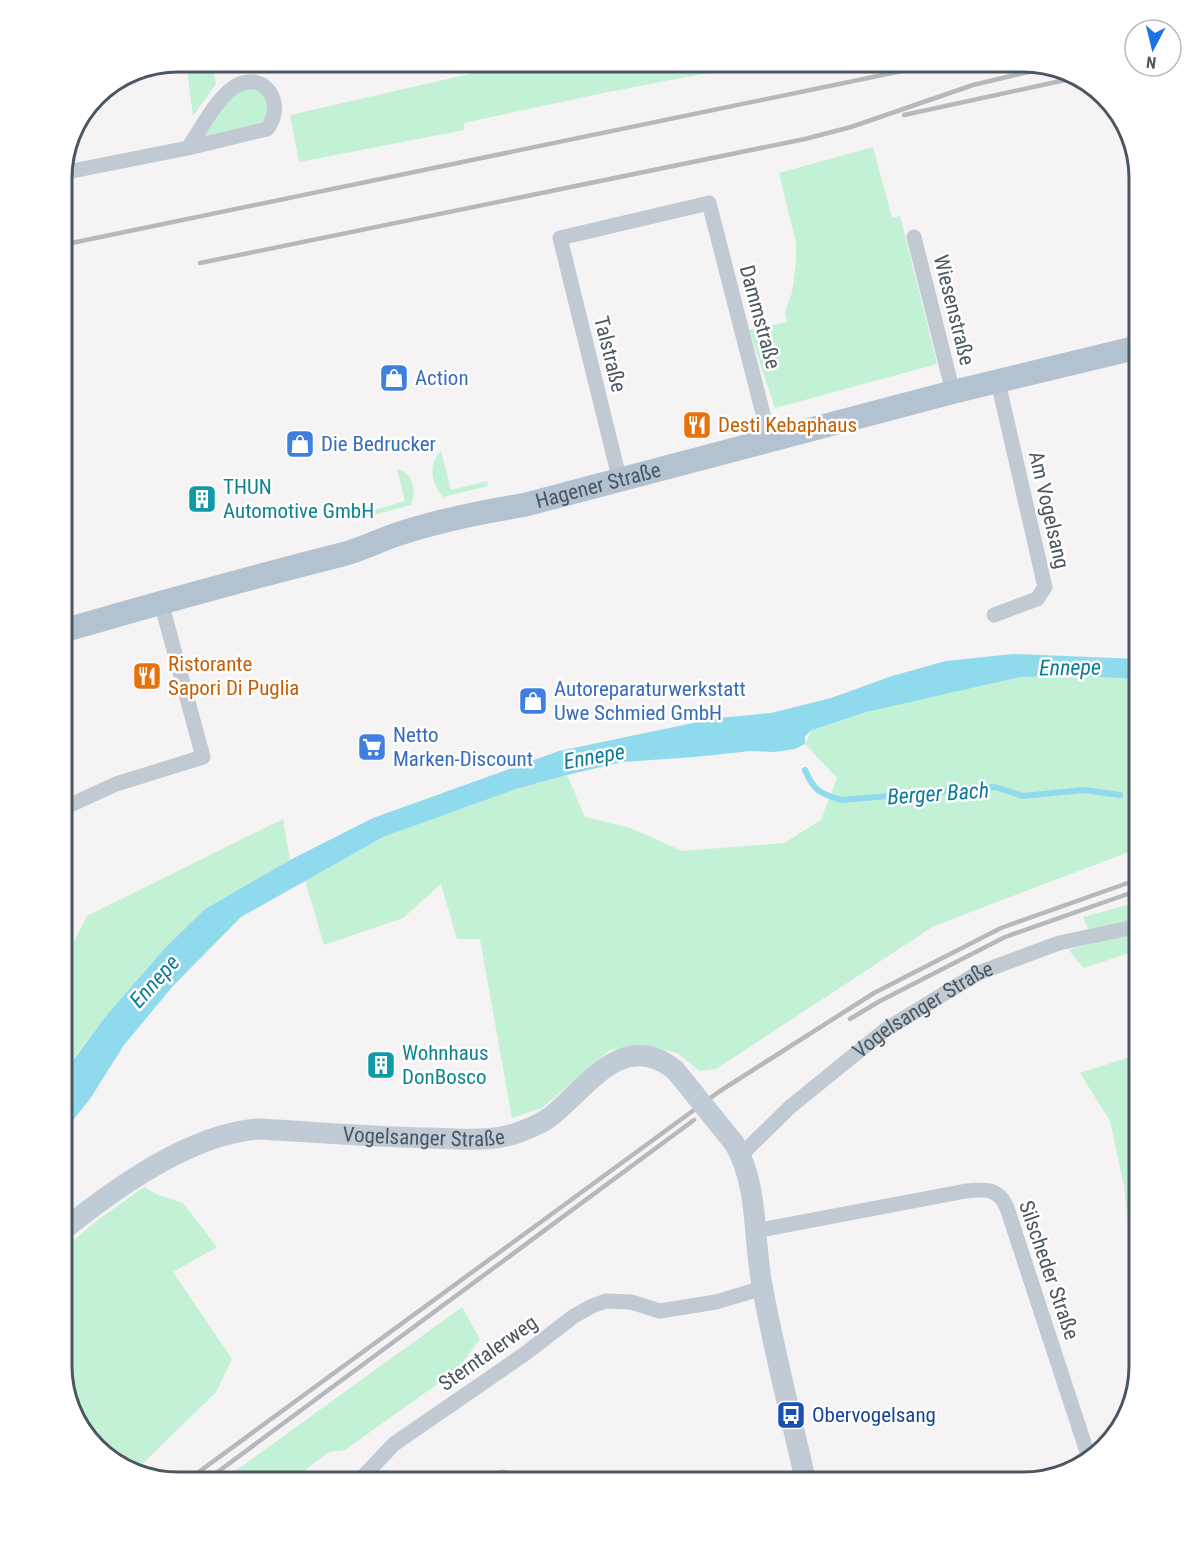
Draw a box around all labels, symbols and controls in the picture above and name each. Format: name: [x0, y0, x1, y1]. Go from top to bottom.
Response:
north arrow: [1123, 18, 1183, 78]
text: N: [1145, 52, 1157, 72]
street label: Wiesenstraße: [929, 252, 979, 368]
street label: Dammstraße: [735, 263, 785, 372]
street label: Talstraße: [589, 314, 631, 395]
shop icon: Action: [378, 362, 410, 394]
place label: Action: [415, 366, 469, 390]
restaurant icon: Desti Kebaphaus: [681, 409, 713, 441]
place label: Desti Kebaphaus: [718, 413, 857, 437]
shop icon: Die Bedrucker: [284, 428, 316, 460]
place label: Die Bedrucker: [321, 432, 436, 456]
street label: Am Vogelsang: [1024, 449, 1074, 571]
street label: Hagener Straße: [533, 457, 663, 513]
place label: THUN Automotive GmbH: [223, 475, 374, 523]
building icon: THUN Automotive GmbH: [186, 483, 218, 515]
place label: Ristorante Sapori Di Puglia: [168, 652, 299, 700]
water label: Ennepe: [1039, 654, 1101, 681]
restaurant icon: Ristorante Sapori Di Puglia: [131, 660, 163, 692]
place label: Autoreparaturwerkstatt Uwe Schmied GmbH: [554, 677, 746, 725]
shop icon: Autoreparaturwerkstatt Uwe Schmied GmbH: [517, 685, 549, 717]
place label: Netto Marken-Discount: [393, 723, 533, 771]
supermarket icon: Netto Marken-Discount: [356, 731, 388, 763]
water label: Ennepe: [561, 739, 627, 774]
water label: Berger Bach: [886, 777, 990, 810]
water label: Ennepe: [124, 950, 184, 1013]
street label: Vogelsanger Straße: [848, 956, 996, 1063]
place label: Wohnhaus DonBosco: [402, 1041, 488, 1089]
building icon: Wohnhaus DonBosco: [365, 1049, 397, 1081]
street label: Vogelsanger Straße: [342, 1122, 507, 1151]
street label: Silscheder Straße: [1014, 1197, 1084, 1343]
street label: Sterntalerweg: [434, 1310, 542, 1396]
bus stop icon: Obervogelsang: [775, 1399, 807, 1431]
place label: Obervogelsang: [812, 1403, 936, 1427]

